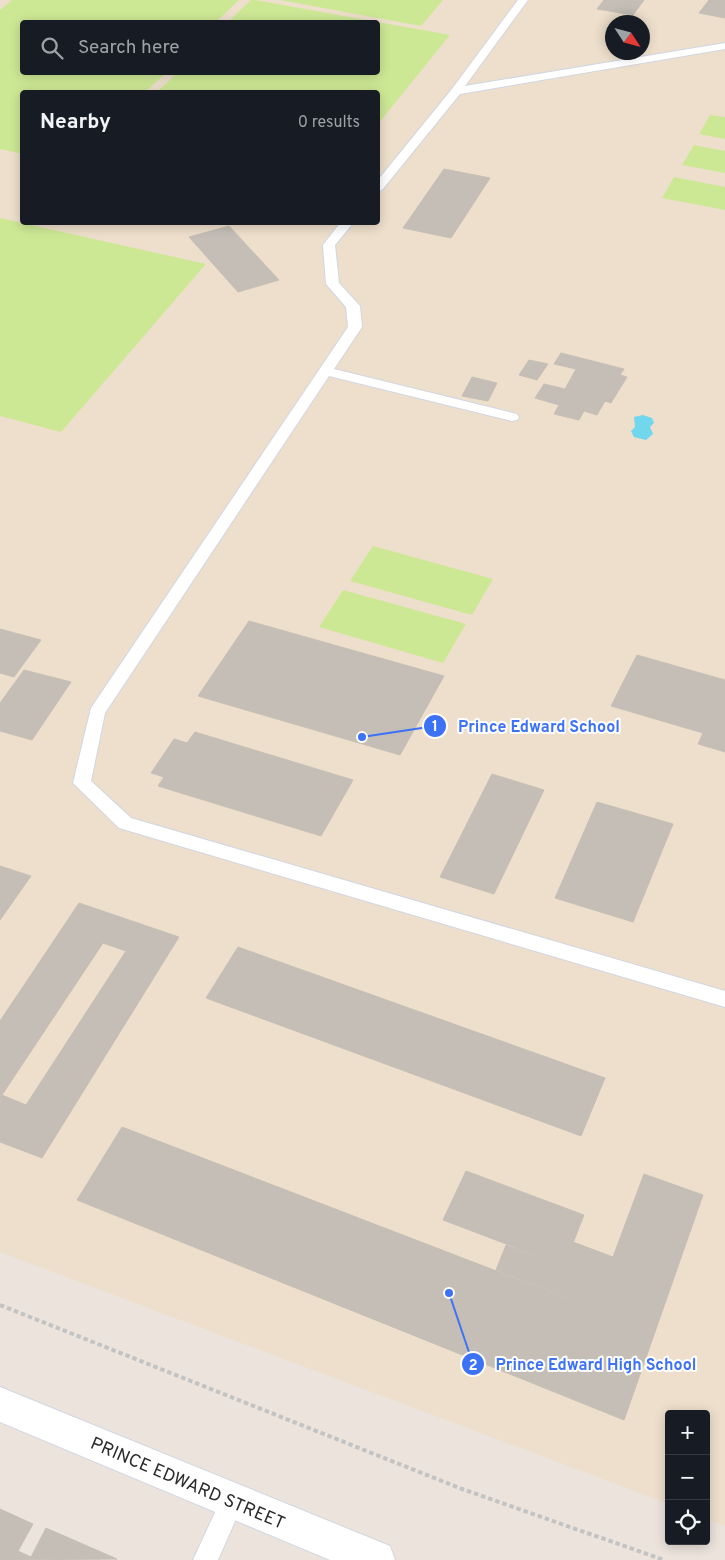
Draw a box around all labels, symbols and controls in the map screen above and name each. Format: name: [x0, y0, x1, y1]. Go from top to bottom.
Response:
north arrow: [605, 15, 650, 60]
search box: [20, 20, 380, 75]
icon: search: [38, 34, 66, 62]
text: Search here: [78, 36, 180, 60]
text: Nearby: [40, 109, 111, 136]
text: 0 results: [298, 113, 360, 133]
callout: Prince Edward School: [423, 711, 630, 742]
text: 1: [432, 718, 438, 737]
text: Prince Edward School: [458, 718, 620, 738]
callout: Prince Edward High School: [461, 1349, 707, 1380]
text: Prince Edward High School: [496, 1356, 696, 1376]
text: 2: [468, 1357, 478, 1376]
map controls: [665, 1410, 710, 1545]
button: +: [665, 1410, 710, 1455]
street label: PRINCE EDWARD STREET: [87, 1433, 288, 1536]
button: −: [665, 1455, 710, 1500]
button: locate: [665, 1500, 710, 1545]

